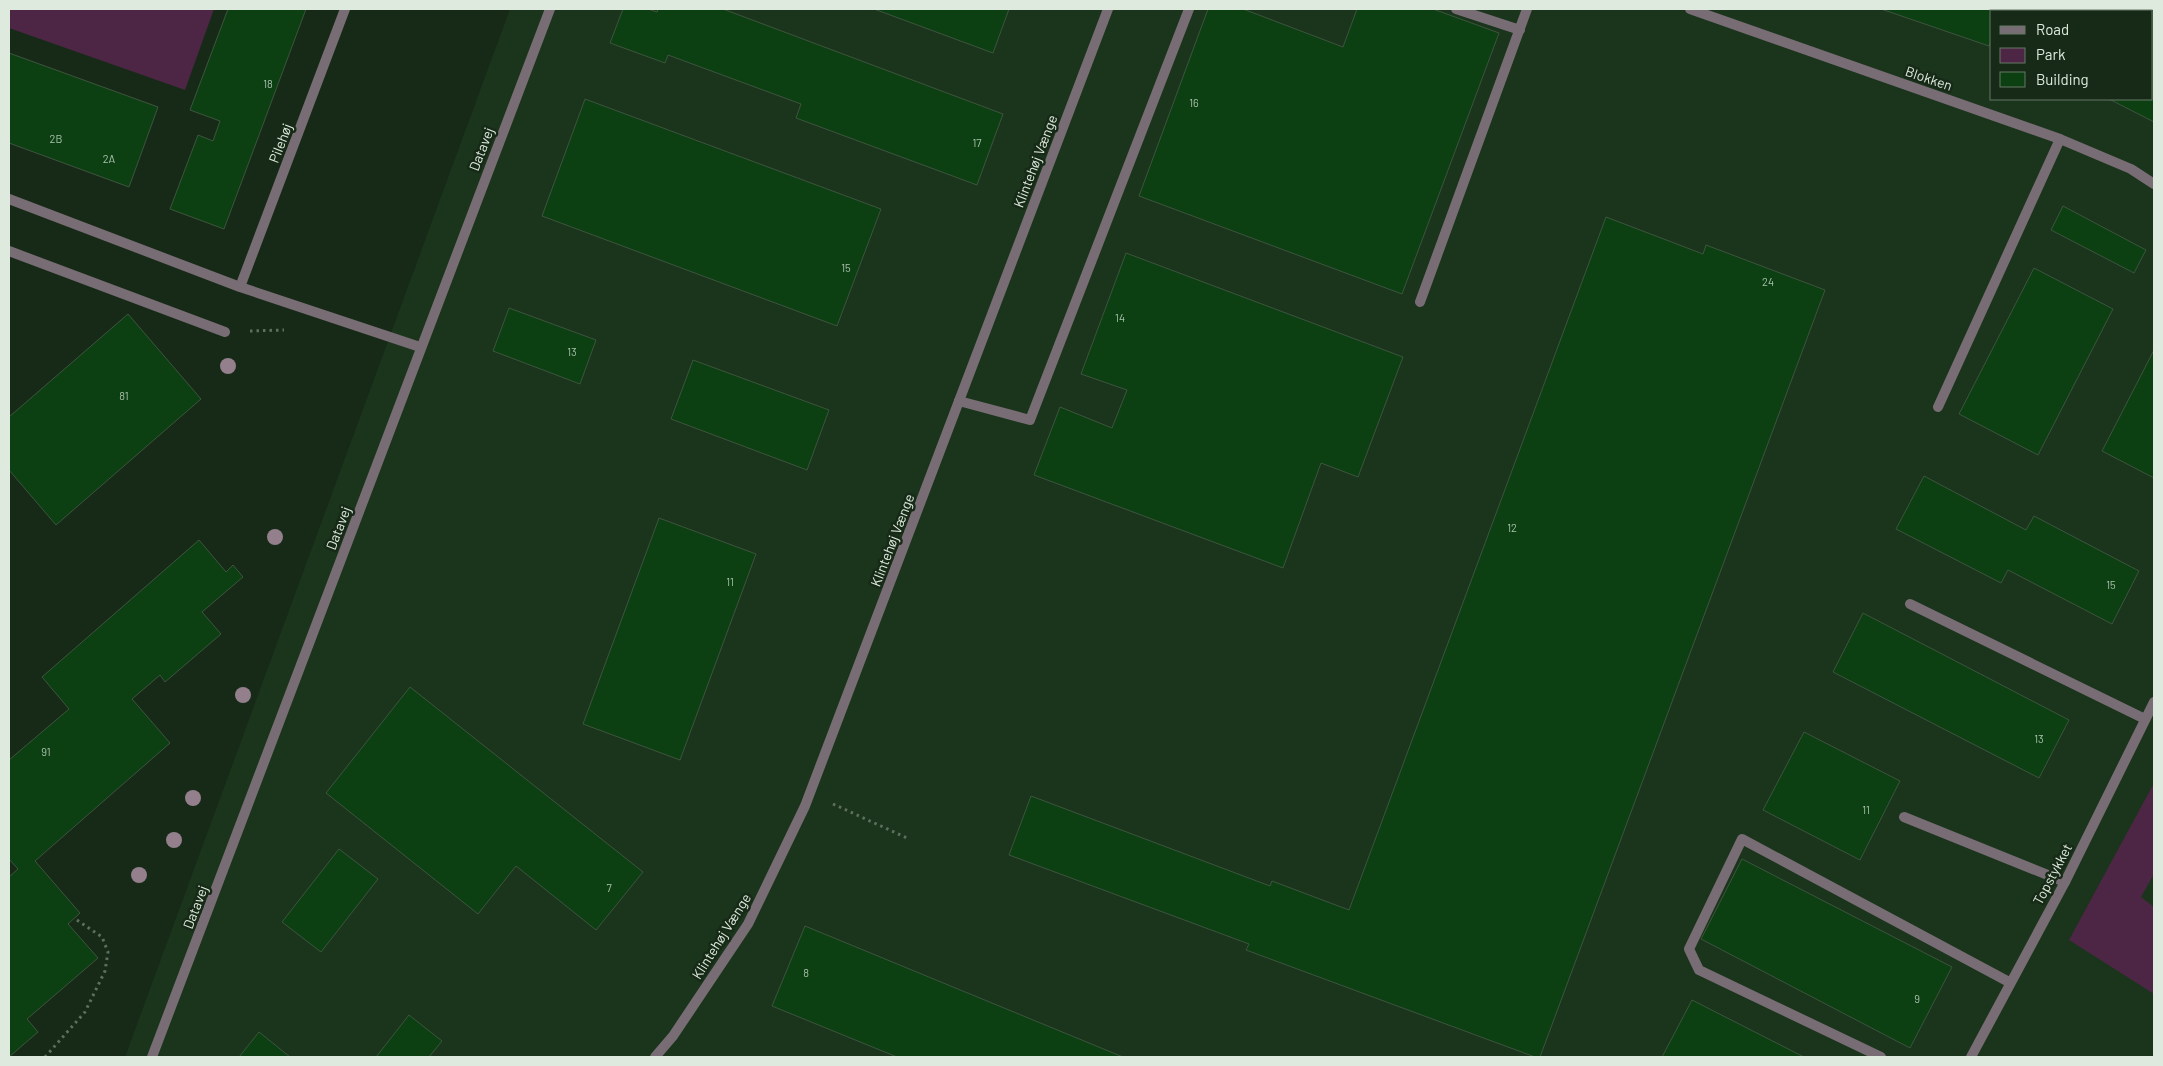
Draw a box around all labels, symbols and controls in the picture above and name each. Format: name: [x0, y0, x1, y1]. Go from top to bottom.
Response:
legend: [1990, 10, 2153, 100]
text: Road: [2036, 20, 2069, 38]
text: Park: [2036, 45, 2066, 63]
street label: Blokken: [1903, 62, 1955, 94]
text: Building: [2036, 70, 2089, 88]
house number: 18: [263, 77, 273, 90]
house number: 16: [1189, 96, 1199, 109]
street label: Klintehøj Vænge: [1009, 112, 1061, 210]
street label: Pilehøj: [265, 121, 295, 165]
street label: Datavej: [465, 125, 497, 173]
house number: 2B: [50, 132, 62, 145]
house number: 17: [972, 136, 982, 149]
house number: 2A: [103, 152, 116, 165]
house number: 15: [841, 261, 851, 274]
house number: 24: [1762, 275, 1774, 288]
house number: 14: [1115, 311, 1125, 324]
house number: 13: [567, 345, 577, 358]
house number: 81: [119, 389, 129, 402]
street label: Klintehøj Vænge: [866, 491, 918, 589]
street label: Datavej: [322, 504, 354, 552]
house number: 12: [1507, 521, 1517, 534]
house number: 11: [726, 575, 734, 588]
house number: 15: [2106, 578, 2116, 591]
house number: 13: [2034, 732, 2044, 745]
house number: 91: [41, 745, 51, 758]
house number: 11: [1862, 803, 1870, 816]
street label: Topstykket: [2029, 840, 2075, 908]
house number: 7: [606, 881, 612, 894]
street label: Datavej: [179, 883, 211, 931]
street label: Klintehøj Vænge: [688, 890, 754, 982]
house number: 8: [803, 966, 809, 979]
house number: 9: [1914, 992, 1920, 1005]

